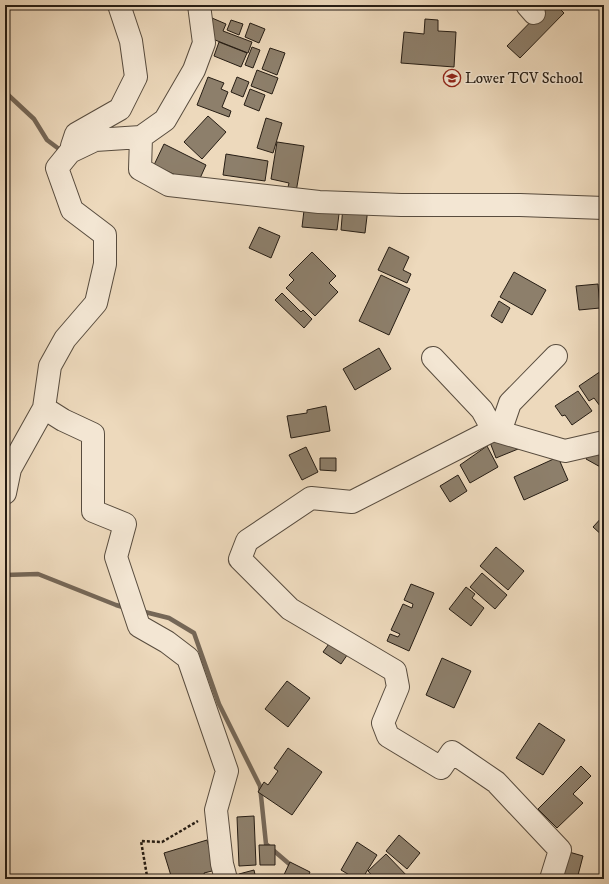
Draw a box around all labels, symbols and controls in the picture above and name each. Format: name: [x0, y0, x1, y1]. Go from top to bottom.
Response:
school or university icon: Lower TCV School: [442, 68, 462, 88]
place label: Lower TCV School: [465, 69, 583, 88]

